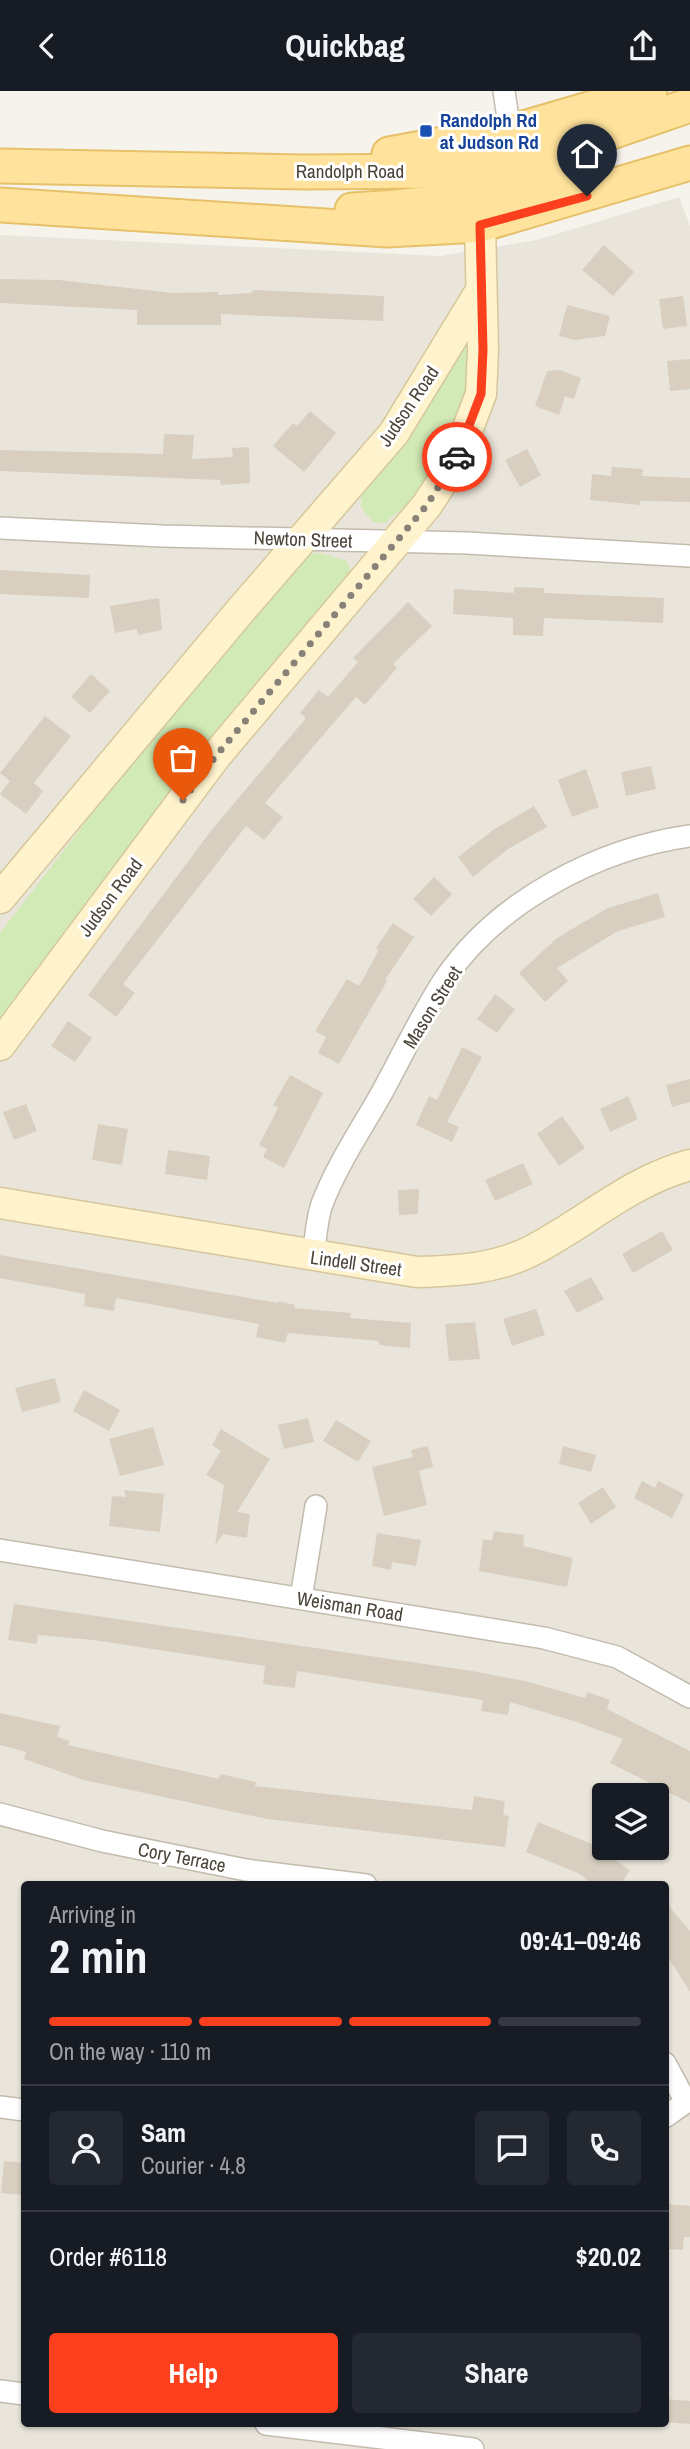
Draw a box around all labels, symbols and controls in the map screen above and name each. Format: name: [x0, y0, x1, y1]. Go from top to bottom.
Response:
text: Quickbag: [285, 24, 405, 67]
icon: back: [28, 27, 66, 65]
icon: share: [624, 27, 662, 65]
place label: Randolph Rd at Judson Rd: [440, 107, 539, 155]
marker: Randolph Rd at Judson Rd: [418, 123, 434, 139]
pin: [557, 124, 617, 196]
icon: home: [568, 135, 606, 173]
street label: Randolph Road: [296, 158, 404, 184]
street label: Judson Road: [372, 361, 444, 451]
courier: [422, 422, 492, 492]
icon: car: [438, 438, 476, 476]
street label: Newton Street: [253, 524, 353, 554]
pin: [153, 728, 213, 800]
icon: bag: [164, 739, 202, 777]
street label: Judson Road: [72, 853, 148, 941]
street label: Mason Street: [396, 960, 468, 1053]
street label: Lindell Street: [309, 1244, 404, 1282]
street label: Weisman Road: [295, 1585, 405, 1627]
map controls: [592, 1783, 669, 1860]
button: layers: [592, 1783, 669, 1860]
street label: Cory Terrace: [136, 1836, 228, 1878]
text: Arriving in: [49, 1899, 136, 1930]
text: 09:41–09:46: [520, 1923, 641, 1958]
text: 2 min: [49, 1925, 148, 1987]
text: On the way · 110 m: [49, 2036, 211, 2067]
button: person: [49, 2111, 123, 2185]
button: chat: [475, 2111, 549, 2185]
button: phone: [567, 2111, 641, 2185]
text: Sam: [141, 2115, 186, 2150]
text: Courier · 4.8: [141, 2150, 246, 2181]
text: Order #6118: [49, 2239, 167, 2274]
text: $20.02: [576, 2239, 641, 2274]
button: Help: [49, 2333, 338, 2413]
button: Share: [352, 2333, 641, 2413]

